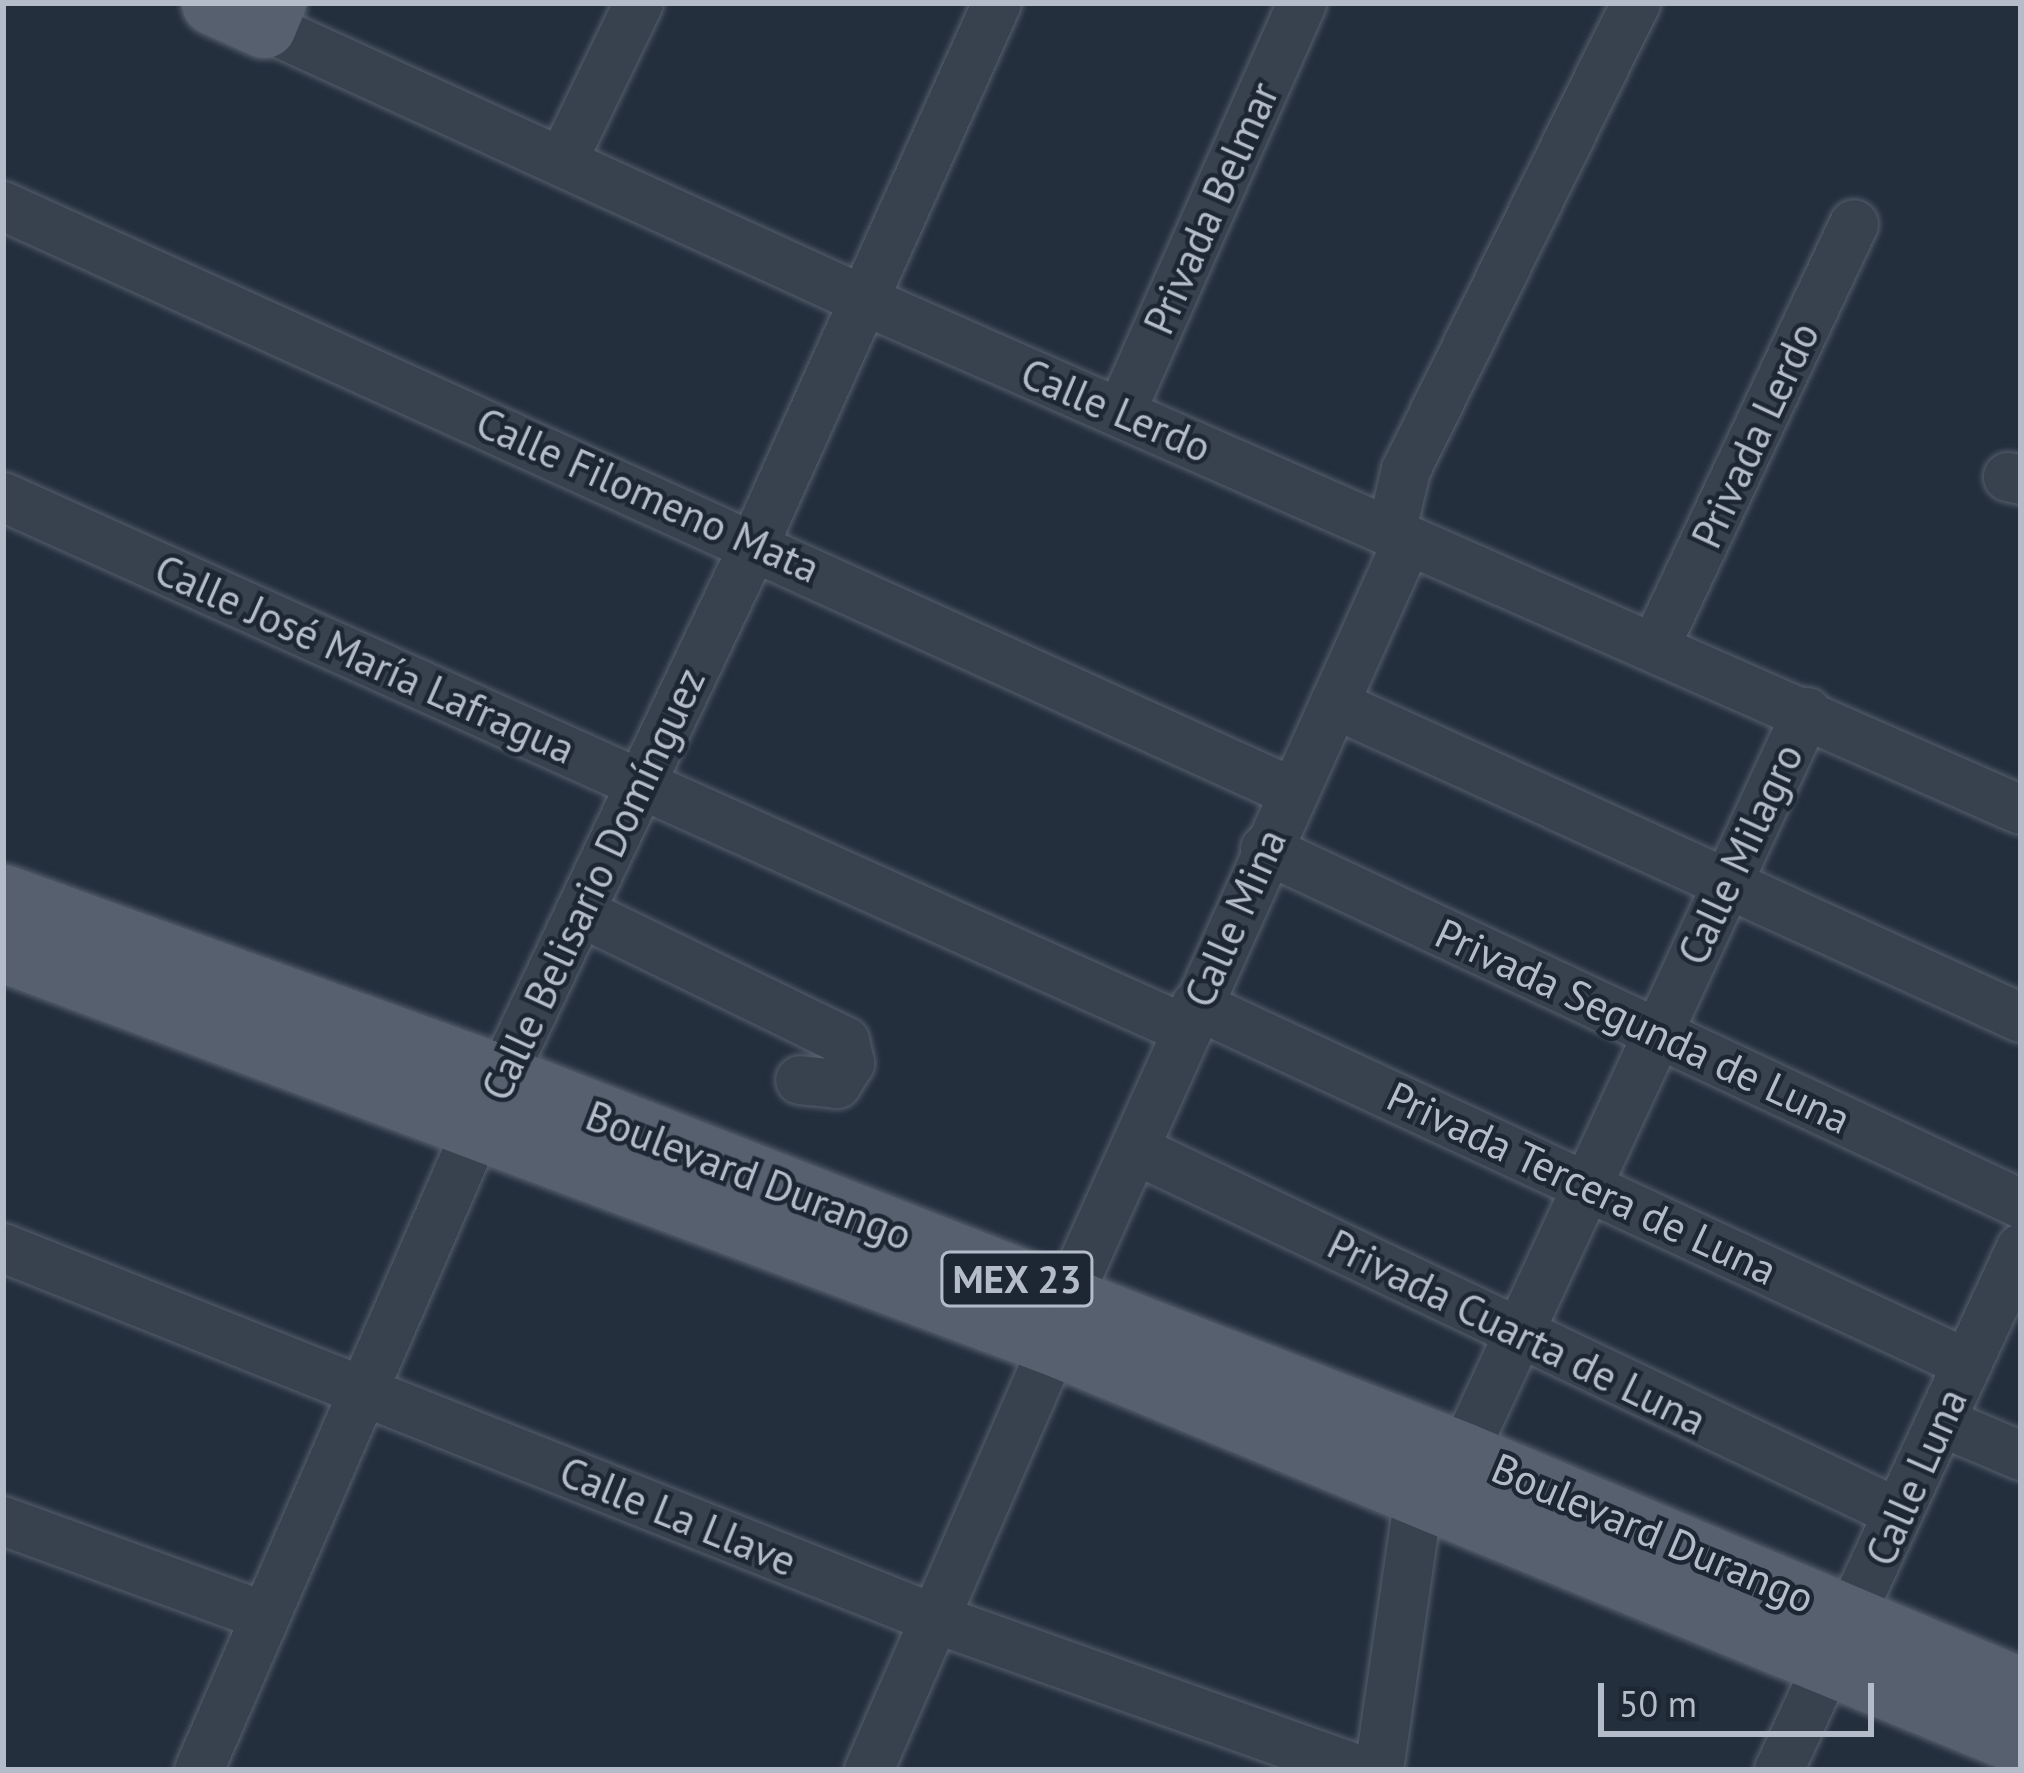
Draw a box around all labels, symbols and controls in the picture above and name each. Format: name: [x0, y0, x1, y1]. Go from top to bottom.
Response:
street label: Privada Belmar: [1133, 74, 1289, 342]
street label: Privada Lerdo: [1681, 314, 1829, 556]
street label: Calle Lerdo: [1014, 348, 1218, 472]
street label: Calle Filomeno Mata: [469, 397, 827, 593]
street label: Calle José María Lafragua: [147, 544, 583, 774]
street label: Calle Belisario Domínguez: [471, 660, 715, 1108]
street label: Calle Milagro: [1667, 735, 1813, 973]
street label: Calle Mina: [1173, 821, 1297, 1015]
street label: Privada Segunda de Luna: [1428, 908, 1858, 1144]
street label: Privada Tercera de Luna: [1379, 1070, 1785, 1296]
street label: Boulevard Durango: [579, 1090, 919, 1260]
street label: Privada Cuarta de Luna: [1320, 1219, 1714, 1445]
road number: MEX 23: [939, 1246, 1095, 1312]
street label: Calle Luna: [1855, 1381, 1977, 1573]
street label: Boulevard Durango: [1484, 1442, 1822, 1624]
street label: Calle La Llave: [553, 1446, 803, 1586]
scale bar: [1604, 1659, 1880, 1733]
text: 50 m: [1619, 1680, 1697, 1727]

